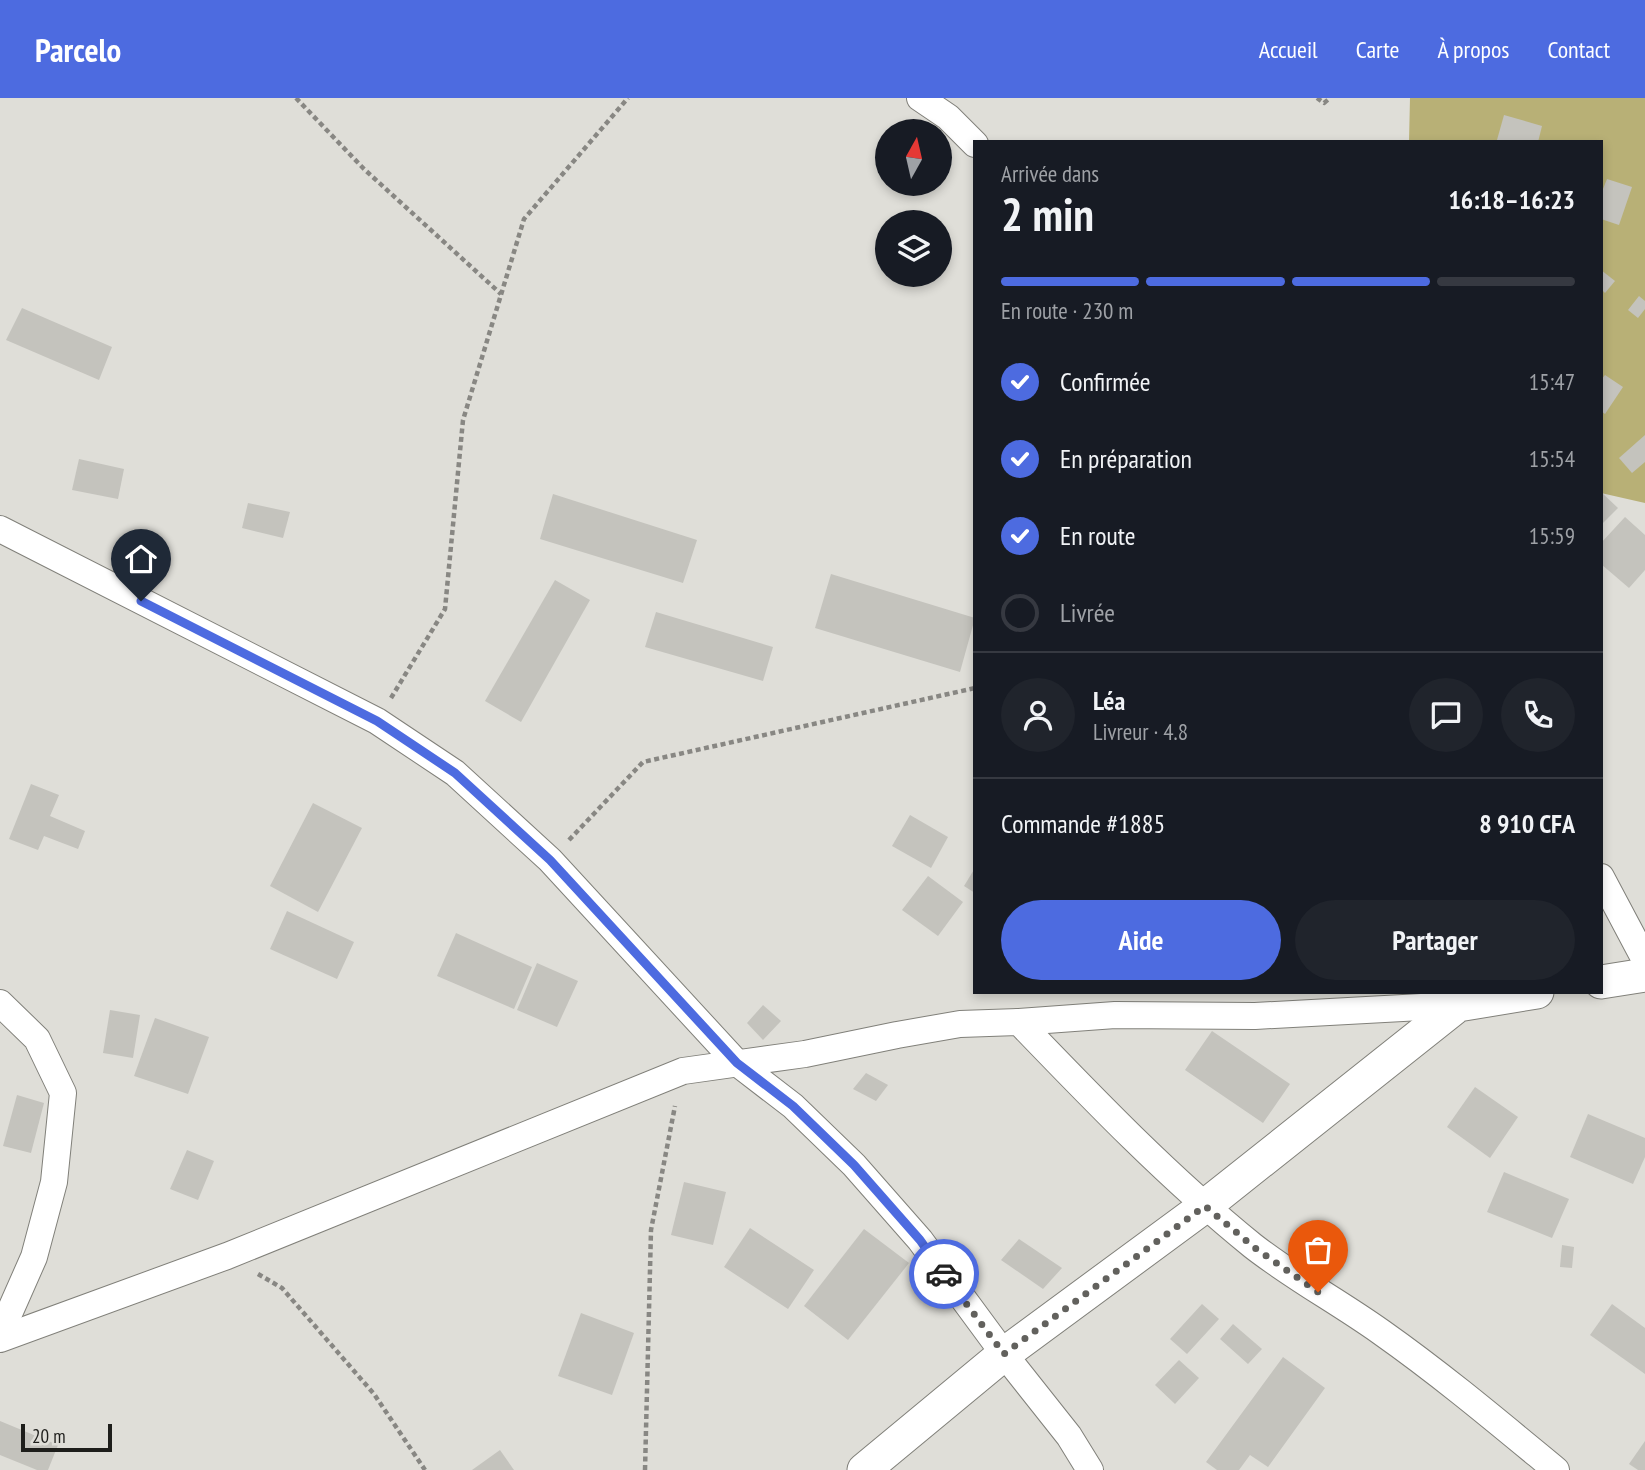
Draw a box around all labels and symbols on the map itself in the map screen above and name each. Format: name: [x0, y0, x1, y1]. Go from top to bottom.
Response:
north arrow: [875, 119, 952, 196]
pin: [111, 529, 171, 601]
pin: [1288, 1220, 1348, 1292]
courier: [909, 1239, 979, 1309]
scale bar: [21, 1421, 112, 1453]

